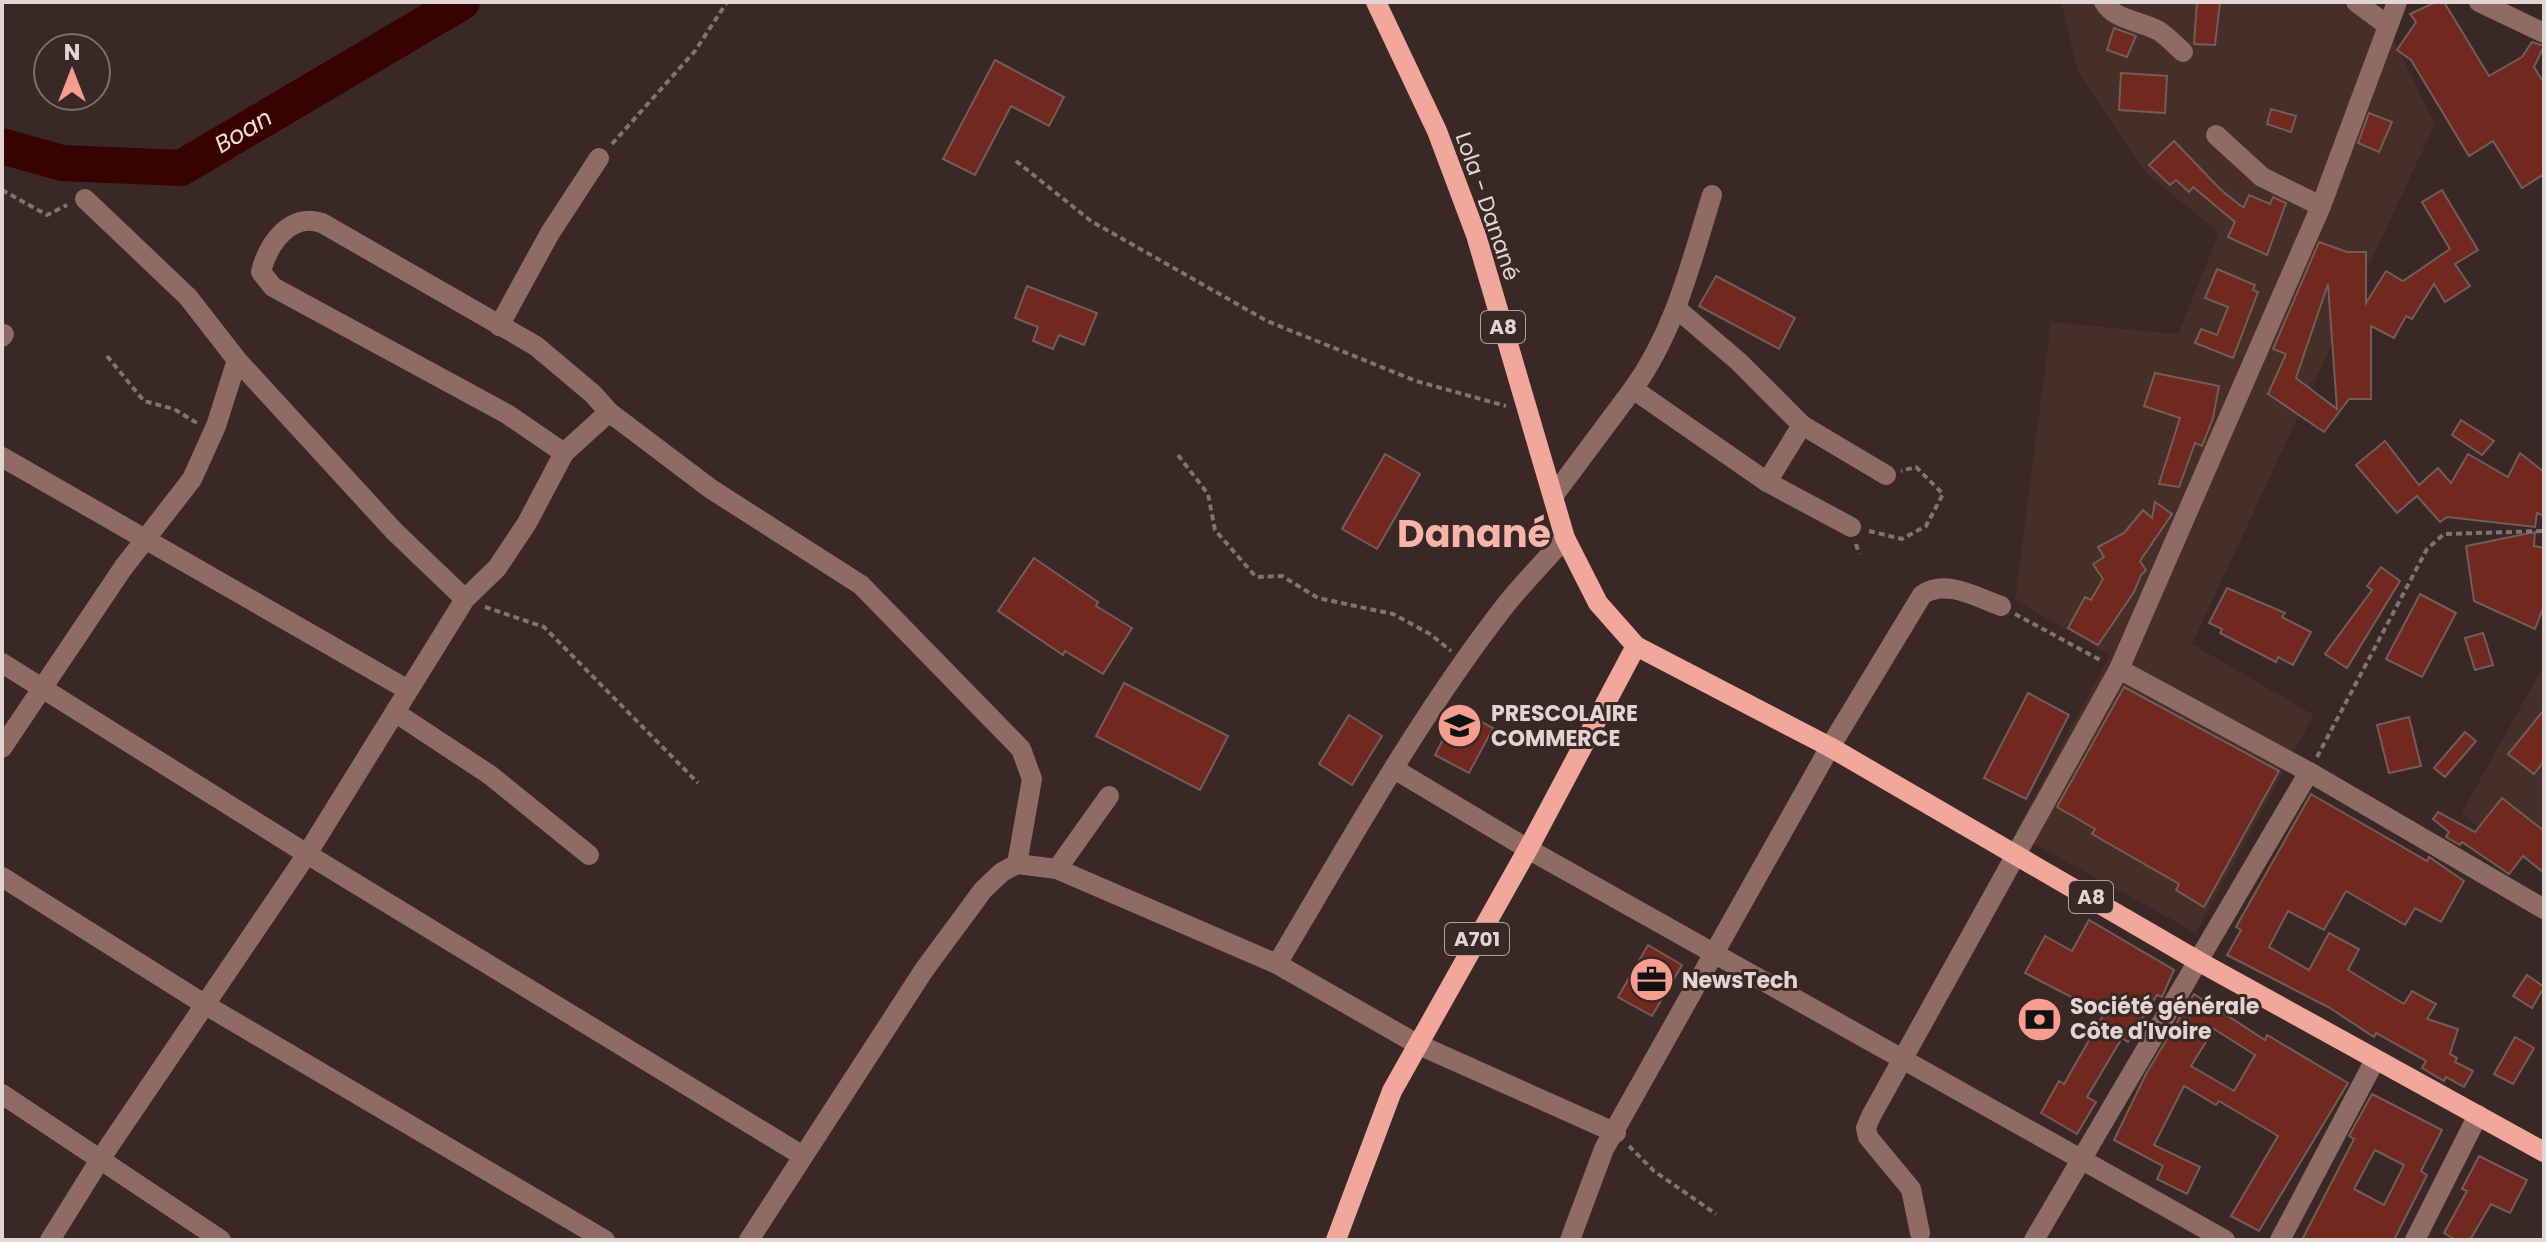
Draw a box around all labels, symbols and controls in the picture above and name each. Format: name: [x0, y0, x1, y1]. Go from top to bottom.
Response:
north arrow: [32, 32, 112, 112]
text: N: [64, 37, 80, 68]
water label: Boan: [208, 101, 278, 161]
street label: Lola - Danané: [1448, 128, 1527, 284]
road number: A8: [1481, 311, 1525, 343]
district label: Danané: [1397, 507, 1551, 560]
place label: PRESCOLAIRE COMMERCE: [1491, 698, 1638, 754]
school or university icon: PRESCOLAIRE COMMERCE: [1436, 702, 1484, 750]
road number: A8: [2069, 881, 2113, 913]
road number: A701: [1445, 923, 1509, 955]
office icon: NewsTech: [1627, 956, 1675, 1004]
place label: NewsTech: [1682, 965, 1798, 996]
place label: Société générale Côte d'Ivoire: [2070, 991, 2259, 1047]
bank icon: Société générale Côte d'Ivoire: [2015, 995, 2063, 1043]

